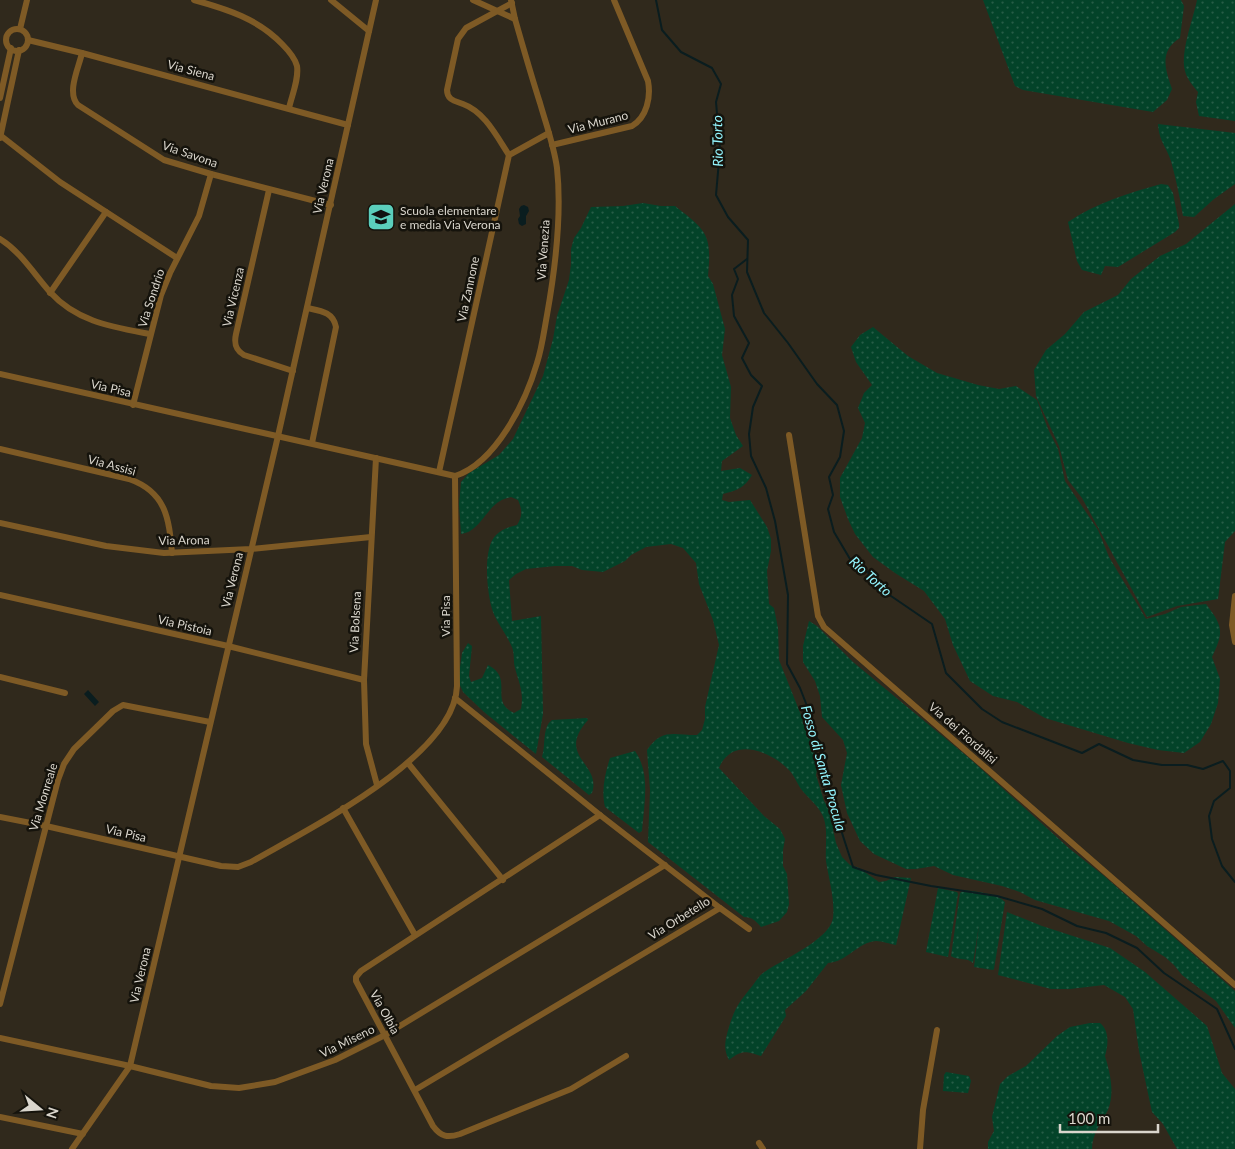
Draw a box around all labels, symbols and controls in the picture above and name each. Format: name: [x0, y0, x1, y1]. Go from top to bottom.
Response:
street label: Via Siena: [166, 56, 216, 84]
street label: Via Murano: [566, 107, 630, 137]
water label: Rio Torto: [708, 115, 726, 167]
street label: Via Savona: [160, 138, 220, 171]
street label: Via Verona: [309, 157, 337, 215]
school or university icon: Scuola elementare e media Via Verona: [366, 202, 396, 232]
place label: Scuola elementare e media Via Verona: [400, 203, 501, 232]
street label: Via Venezia: [533, 219, 553, 281]
street label: Via Zannone: [454, 255, 482, 323]
street label: Via Vicenza: [219, 266, 247, 328]
street label: Via Sondrio: [134, 267, 168, 329]
street label: Via Pisa: [89, 376, 133, 400]
street label: Via Assisi: [86, 451, 138, 479]
street label: Via Arona: [158, 532, 210, 548]
street label: Via Verona: [218, 551, 246, 609]
water label: Rio Torto: [846, 552, 896, 600]
street label: Via Bolsena: [346, 591, 364, 653]
street label: Via Pisa: [438, 595, 453, 637]
street label: Via Pistoia: [156, 611, 214, 639]
street label: Via dei Fiordalisi: [926, 699, 1000, 767]
water label: Fosso di Santa Procula: [798, 703, 850, 833]
street label: Via Monreale: [26, 761, 60, 833]
street label: Via Pisa: [104, 821, 148, 845]
street label: Via Orbetello: [645, 893, 713, 943]
street label: Via Verona: [126, 946, 154, 1004]
street label: Via Olbia: [367, 987, 403, 1037]
street label: Via Miseno: [317, 1021, 377, 1061]
north arrow: [15, 1084, 65, 1134]
scale bar: [1060, 1102, 1158, 1134]
text: N: [43, 1105, 63, 1121]
text: 100 m: [1068, 1109, 1110, 1127]

